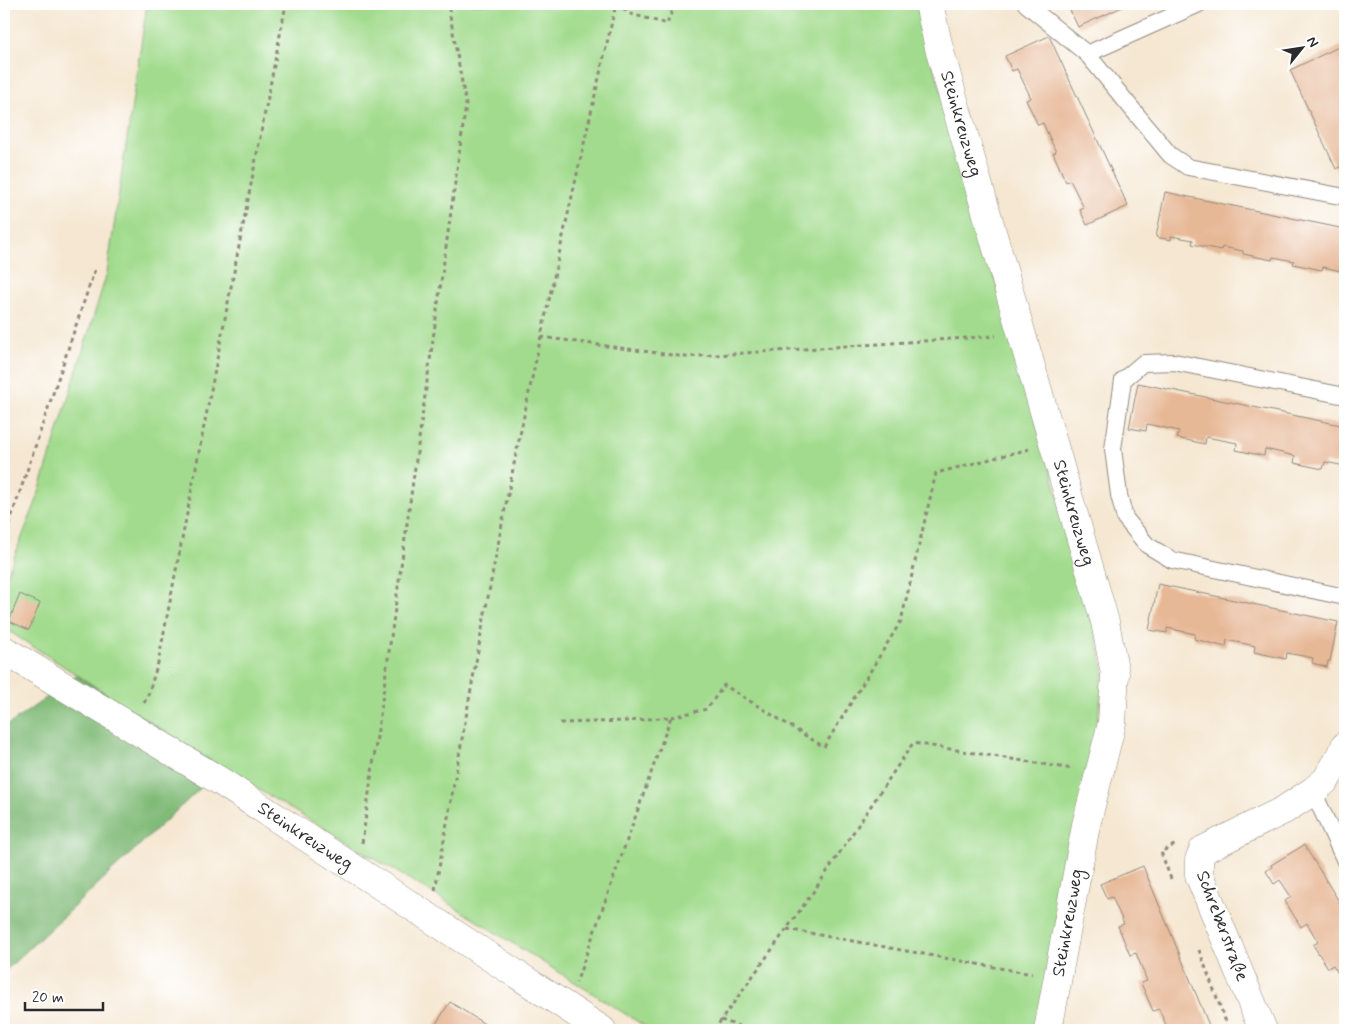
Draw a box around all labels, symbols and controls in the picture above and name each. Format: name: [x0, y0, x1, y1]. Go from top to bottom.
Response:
north arrow: [1276, 22, 1326, 72]
text: N: [1302, 33, 1323, 51]
street label: Steinkreuzweg: [934, 68, 988, 180]
street label: Steinkreuzweg: [1047, 457, 1100, 569]
street label: Steinkreuzweg: [253, 796, 357, 877]
street label: Steinkreuzweg: [1047, 867, 1090, 979]
street label: Schreberstraße: [1190, 867, 1254, 985]
scale bar: [25, 979, 102, 1011]
text: 20 m: [32, 988, 64, 1008]

